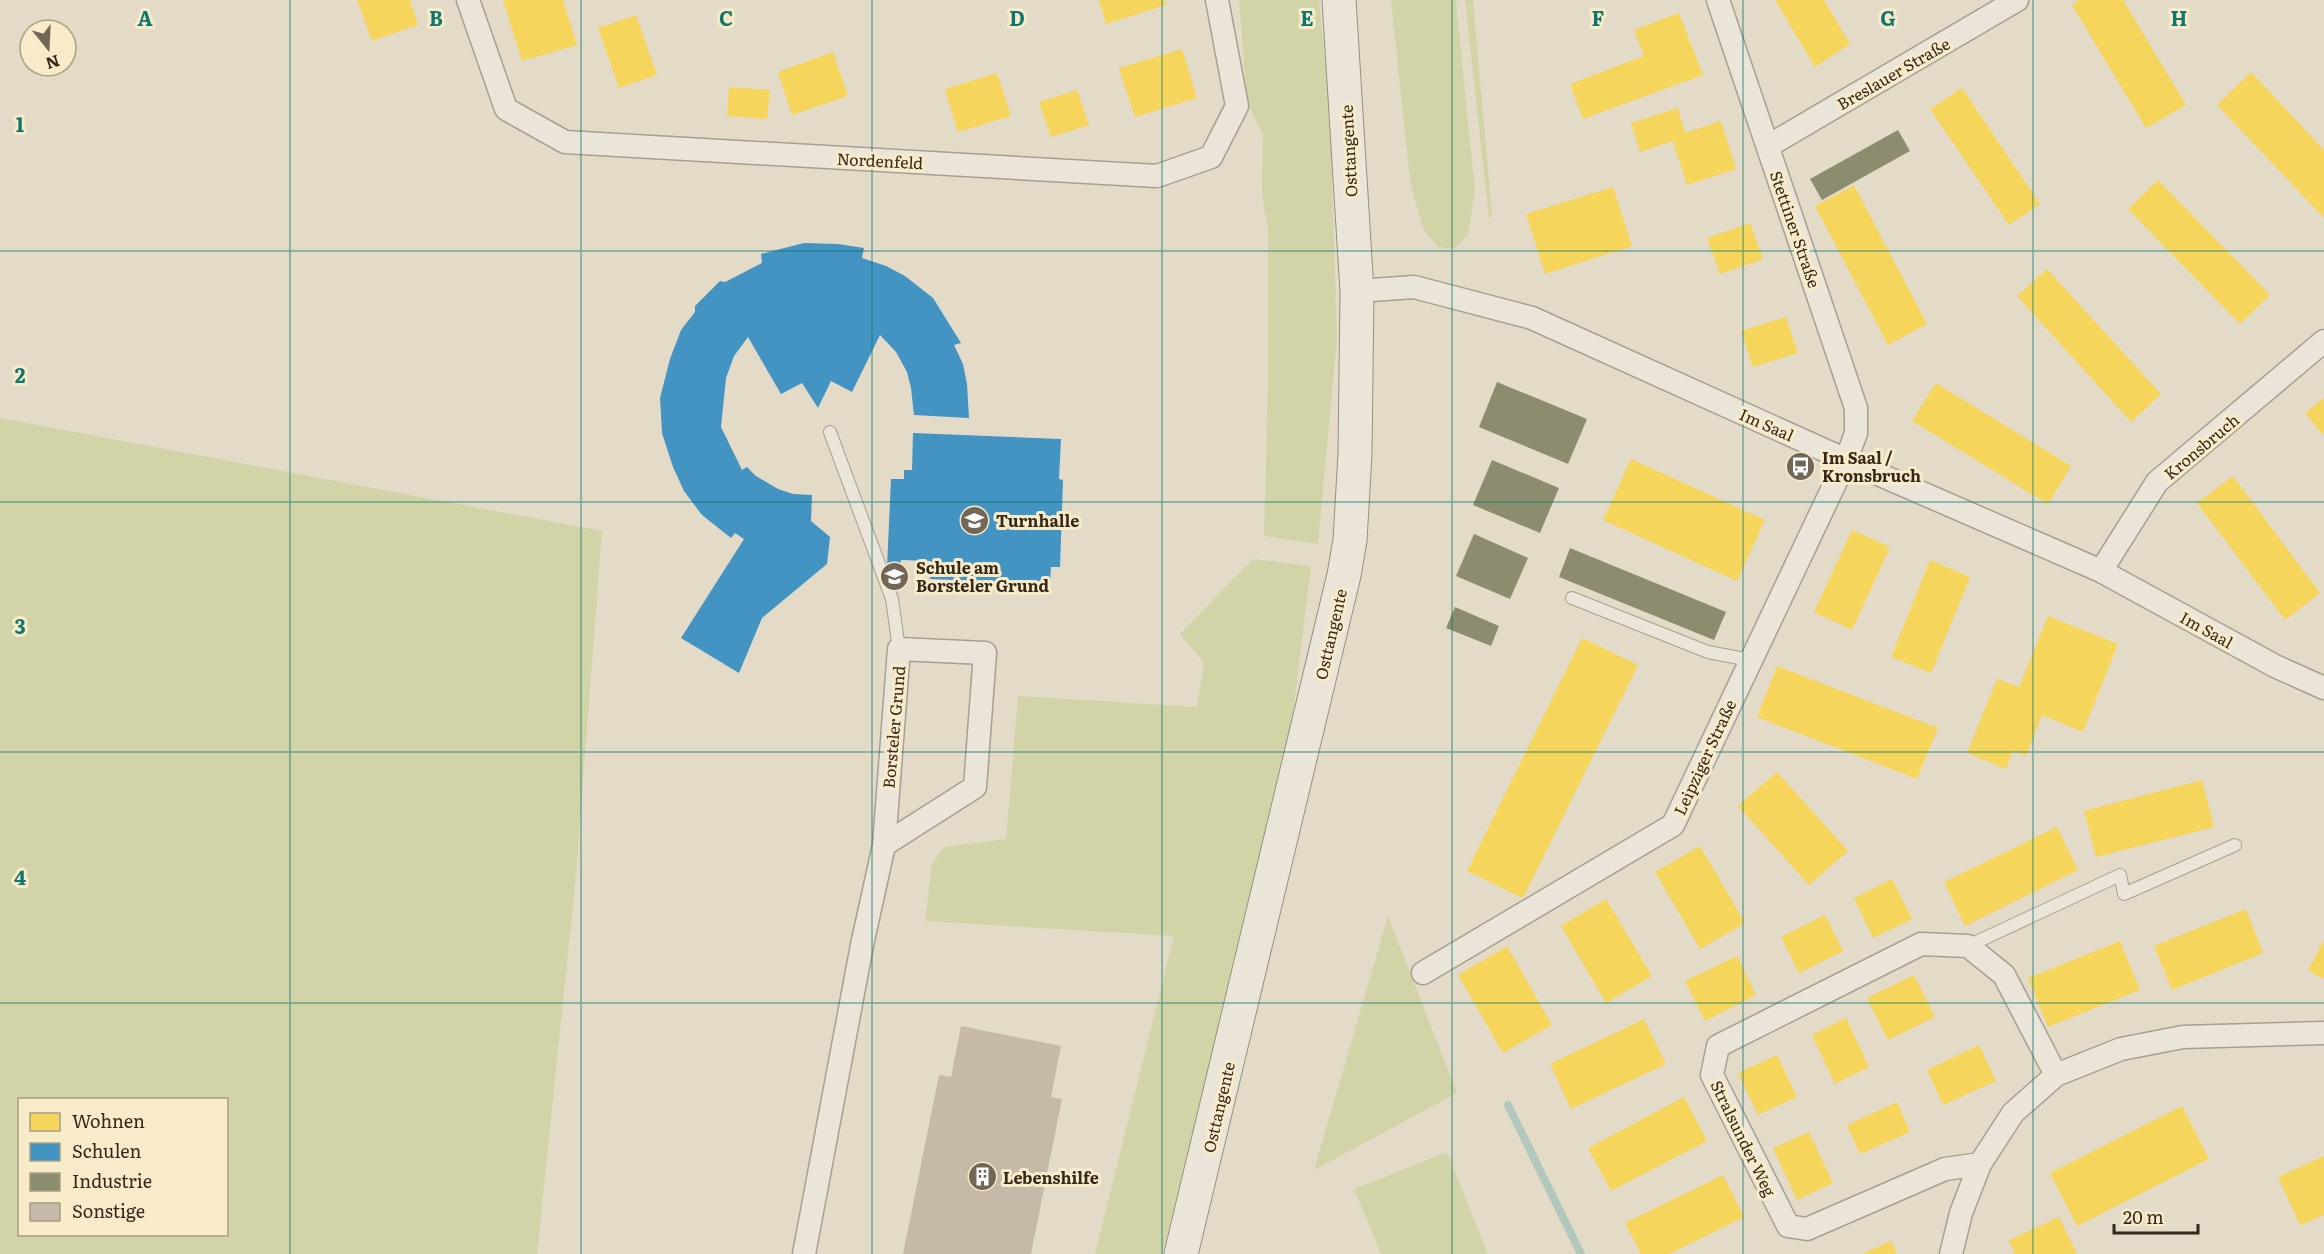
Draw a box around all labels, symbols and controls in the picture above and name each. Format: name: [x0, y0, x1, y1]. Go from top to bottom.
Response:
text: A: [137, 2, 153, 32]
text: B: [429, 2, 443, 32]
text: C: [719, 2, 733, 32]
text: D: [1009, 2, 1025, 32]
text: E: [1300, 2, 1314, 32]
text: F: [1592, 2, 1605, 32]
text: G: [1880, 2, 1896, 32]
text: H: [2171, 2, 2187, 32]
north arrow: [18, 18, 78, 78]
street label: Breslauer Straße: [1832, 31, 1954, 115]
text: N: [43, 50, 63, 77]
street label: Osttangente: [1334, 104, 1362, 198]
text: 1: [16, 108, 24, 138]
street label: Nordenfeld: [836, 146, 924, 174]
street label: Stettiner Straße: [1765, 167, 1827, 291]
text: 2: [15, 359, 26, 389]
street label: Im Saal: [1736, 401, 1798, 447]
street label: Kronsbruch: [2158, 407, 2244, 485]
place label: Im Saal / Kronsbruch: [1822, 445, 1921, 487]
bus stop icon: Im Saal / Kronsbruch: [1785, 450, 1817, 482]
school or university icon: Turnhalle: [959, 504, 991, 536]
place label: Turnhalle: [996, 508, 1079, 532]
place label: Schule am Borsteler Grund: [916, 555, 1050, 597]
school or university icon: Schule am Borsteler Grund: [879, 560, 911, 592]
street label: Osttangente: [1308, 586, 1352, 682]
street label: Im Saal: [2176, 605, 2238, 653]
text: 3: [14, 610, 26, 640]
street label: Borsteler Grund: [876, 664, 910, 789]
street label: Leipziger Straße: [1667, 695, 1741, 819]
text: 4: [14, 861, 26, 891]
street label: Osttangente: [1196, 1059, 1240, 1155]
street label: Stralsunder Weg: [1705, 1076, 1783, 1200]
legend: [18, 1098, 228, 1236]
text: Wohnen: [72, 1107, 145, 1134]
text: Schulen: [72, 1137, 142, 1164]
building icon: Lebenshilfe: [966, 1161, 998, 1193]
place label: Lebenshilfe: [1003, 1165, 1099, 1189]
text: Industrie: [72, 1167, 152, 1194]
text: Sonstige: [72, 1197, 145, 1224]
scale bar: [2114, 1197, 2198, 1235]
text: 20 m: [2123, 1203, 2164, 1230]

